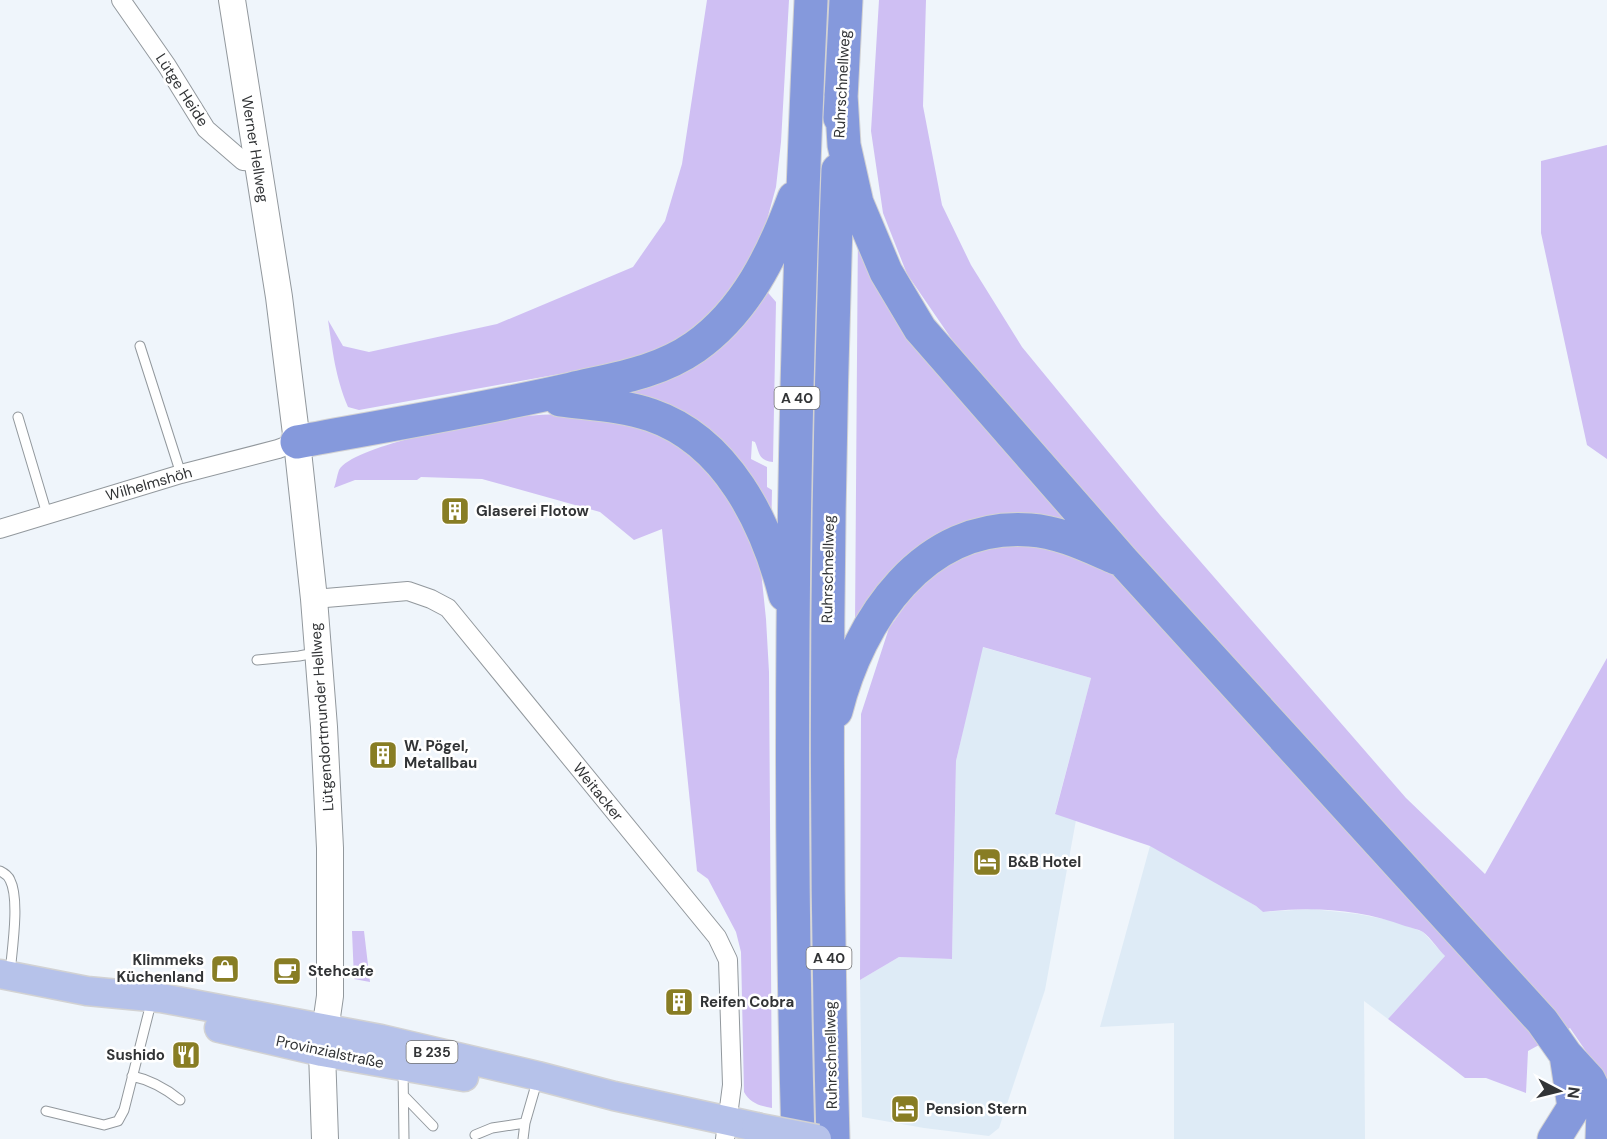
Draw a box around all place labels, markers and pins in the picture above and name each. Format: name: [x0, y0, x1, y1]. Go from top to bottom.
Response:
building icon: Glaserei Flotow: [439, 495, 471, 527]
place label: Glaserei Flotow: [476, 501, 590, 521]
place label: W. Pögel, Metallbau: [404, 736, 477, 773]
building icon: W. Pögel, Metallbau: [367, 739, 399, 771]
hotel icon: B&B Hotel: [971, 846, 1003, 878]
place label: B&B Hotel: [1008, 852, 1081, 872]
place label: Klimmeks Küchenland: [117, 950, 204, 987]
shop icon: Klimmeks Küchenland: [209, 953, 241, 985]
cafe icon: Stehcafe: [271, 955, 303, 987]
place label: Stehcafe: [308, 961, 374, 981]
building icon: Reifen Cobra: [663, 986, 695, 1018]
place label: Reifen Cobra: [700, 992, 794, 1012]
restaurant icon: Sushido: [170, 1039, 202, 1071]
place label: Sushido: [106, 1045, 165, 1065]
hotel icon: Pension Stern: [889, 1093, 921, 1125]
place label: Pension Stern: [926, 1099, 1027, 1119]

